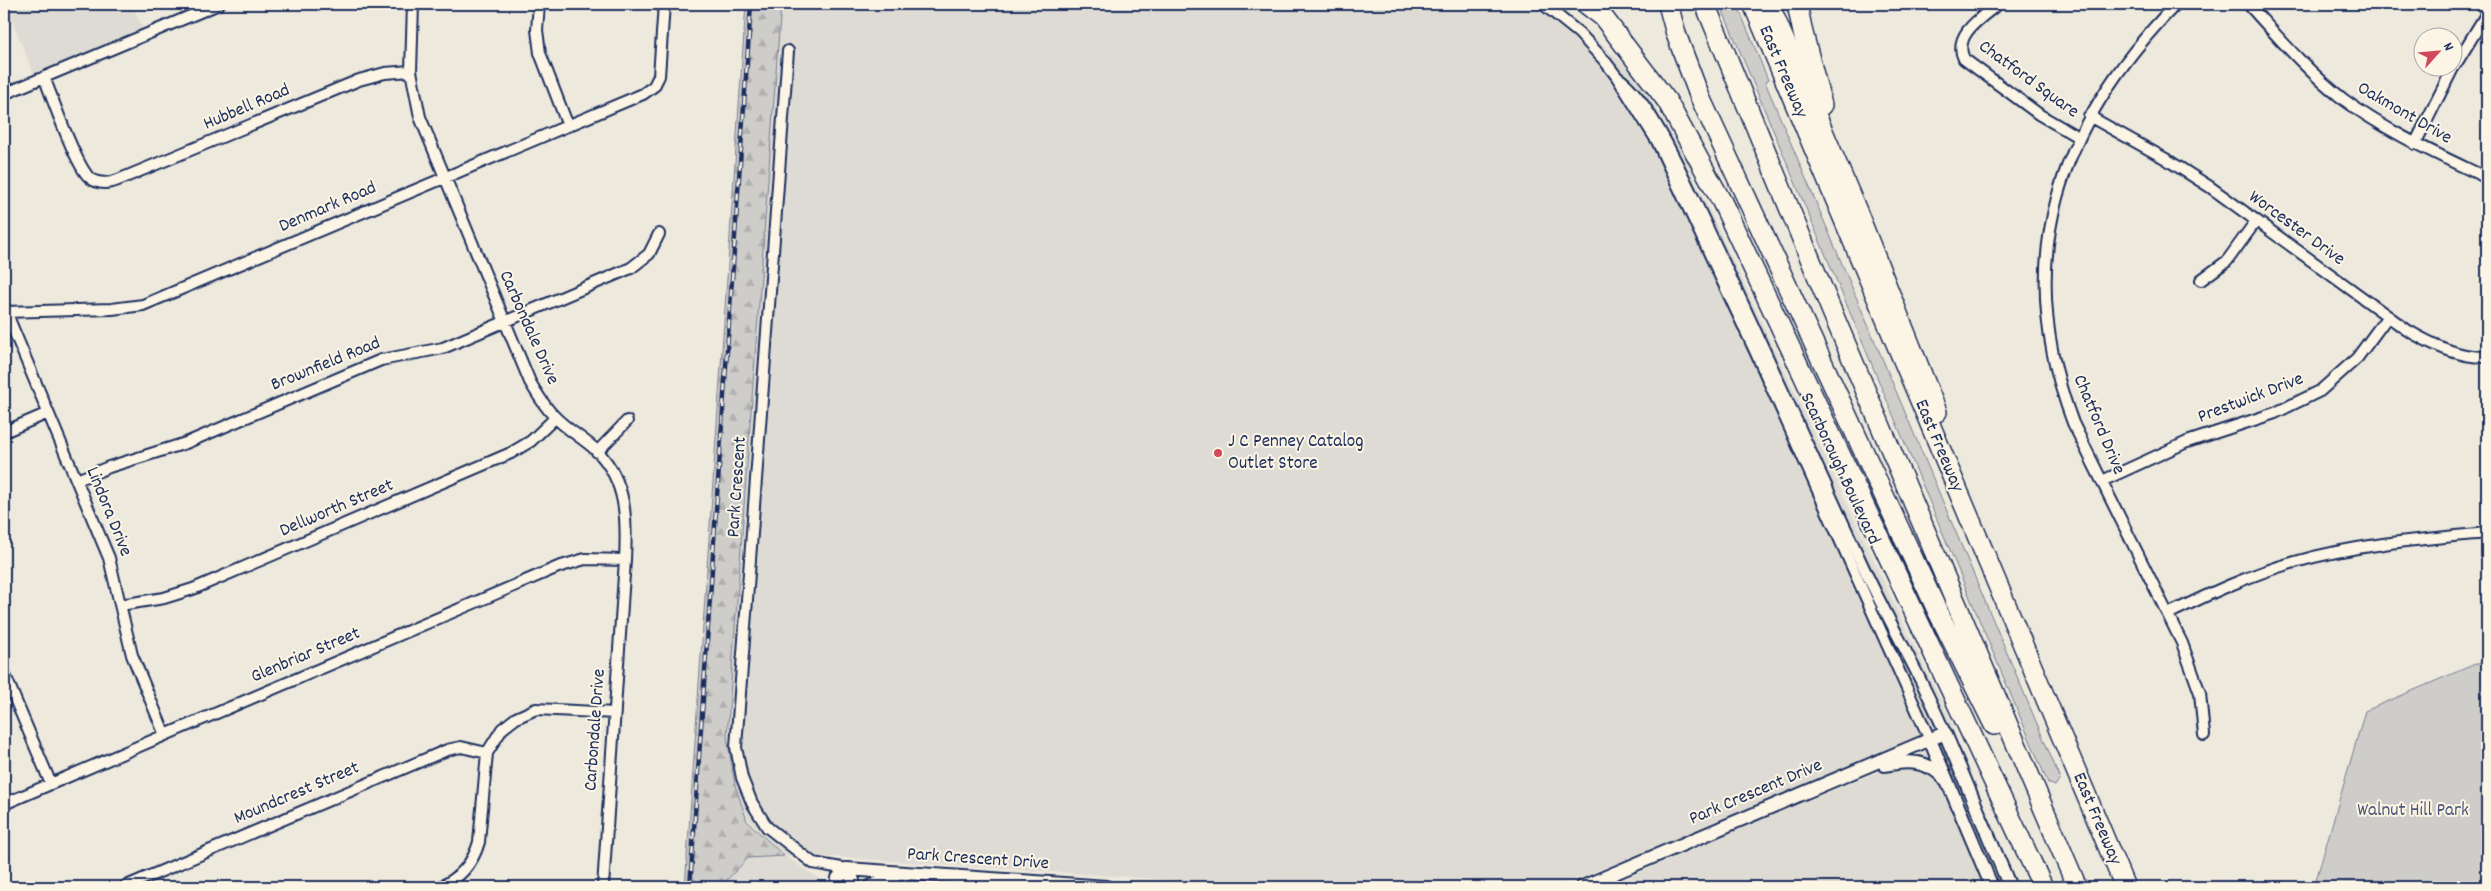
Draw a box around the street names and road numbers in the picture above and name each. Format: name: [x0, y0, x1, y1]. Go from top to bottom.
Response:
street label: East Freeway: [1750, 22, 1814, 123]
street label: Chatford Square: [1972, 34, 2084, 126]
street label: Oakmont Drive: [2351, 76, 2457, 152]
street label: Hubbell Road: [200, 78, 294, 138]
street label: Denmark Road: [275, 175, 381, 241]
street label: Worcester Drive: [2242, 185, 2350, 273]
street label: Carbondale Drive: [491, 267, 565, 389]
street label: Brownfield Road: [267, 331, 385, 399]
street label: Prestwick Drive: [2194, 366, 2308, 432]
street label: Chatford Drive: [2065, 371, 2131, 479]
street label: Scarborough Boulevard: [1792, 388, 1886, 550]
street label: East Freeway: [1906, 396, 1970, 497]
street label: Park Crescent: [721, 436, 755, 538]
street label: Lindora Drive: [78, 463, 138, 561]
street label: Dellworth Street: [276, 473, 398, 545]
street label: Glenbriar Street: [247, 621, 365, 691]
street label: Carbondale Drive: [578, 668, 614, 792]
street label: Park Crescent Drive: [1685, 753, 1827, 833]
street label: Moundcrest Street: [230, 755, 364, 833]
street label: East Freeway: [2064, 769, 2128, 870]
street label: Park Crescent Drive: [906, 842, 1050, 878]

